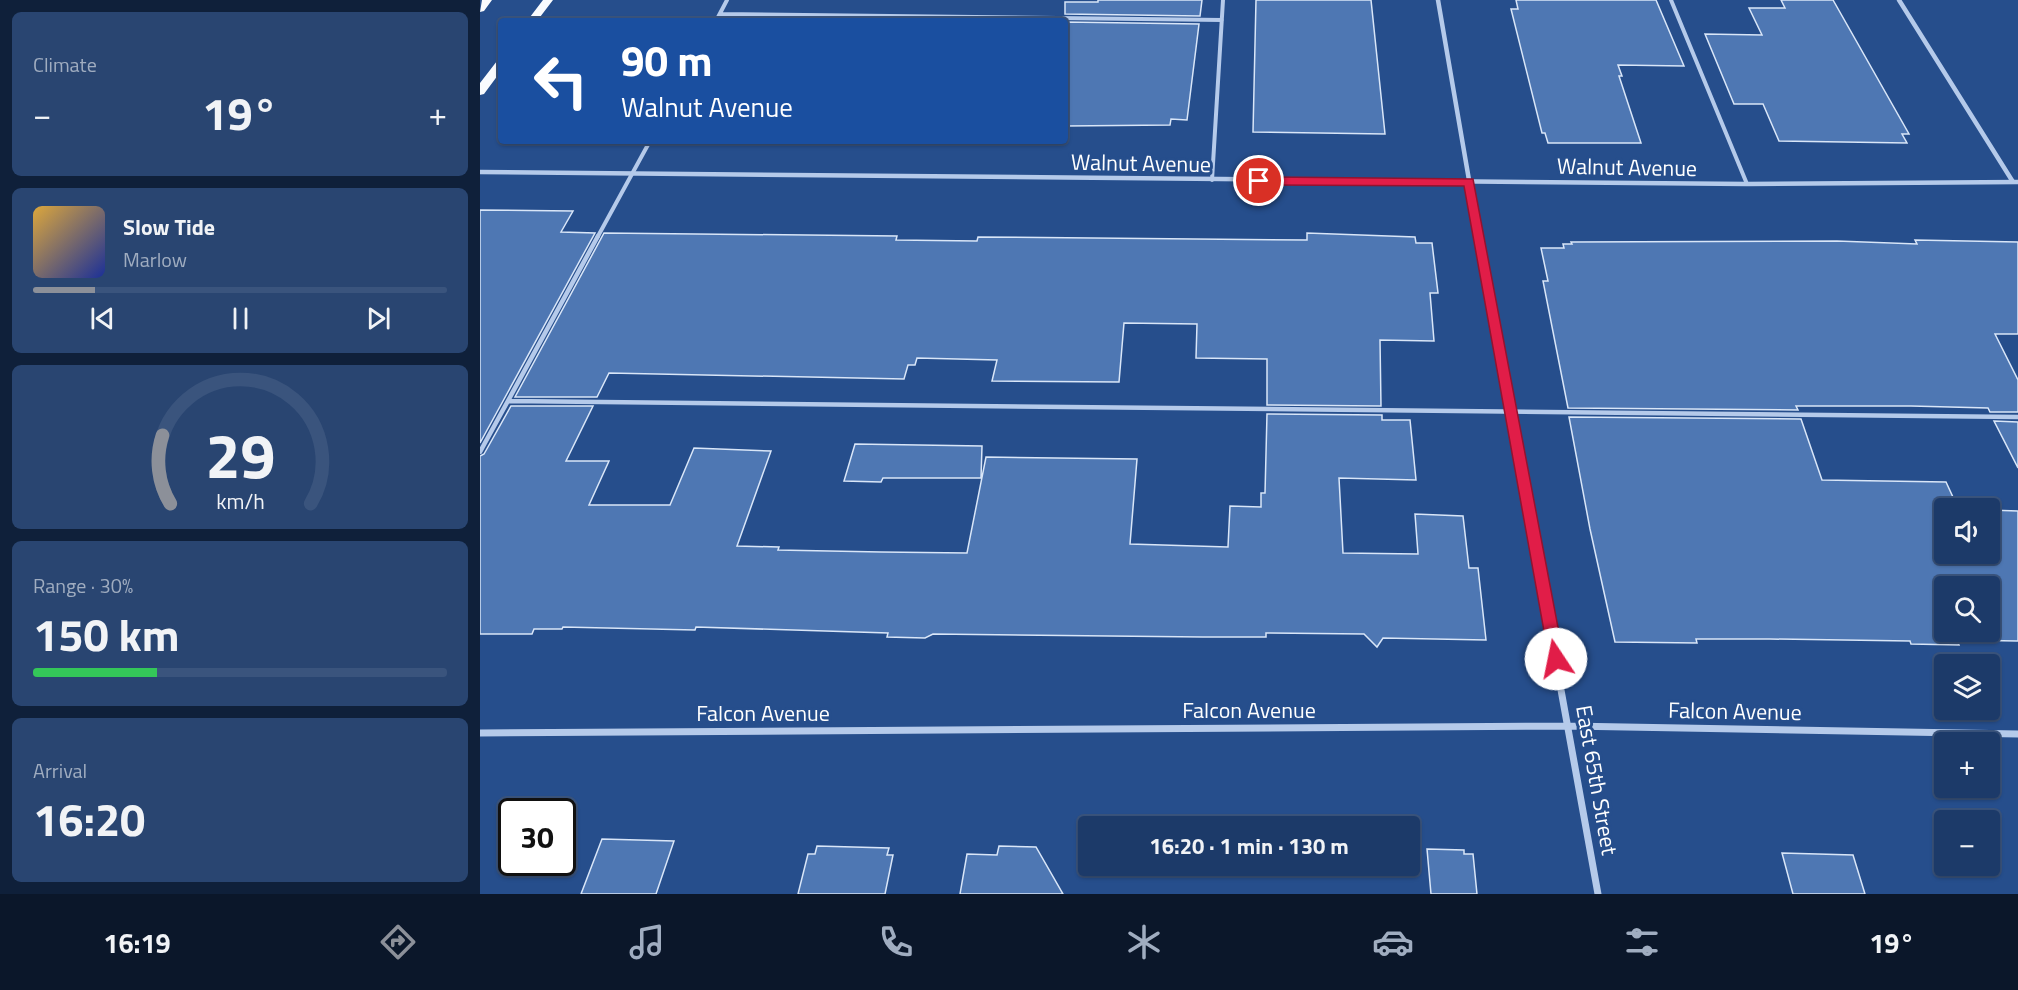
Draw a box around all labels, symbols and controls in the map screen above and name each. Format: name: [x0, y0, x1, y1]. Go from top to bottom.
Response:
text: 90 m: [621, 28, 713, 92]
icon: left: [522, 42, 600, 120]
text: Climate: [33, 49, 97, 80]
text: 19°: [202, 79, 278, 147]
text: Walnut Avenue: [621, 86, 793, 127]
text: −: [33, 89, 51, 139]
text: +: [429, 89, 447, 139]
street label: Walnut Avenue: [1071, 145, 1211, 181]
street label: Walnut Avenue: [1557, 149, 1697, 185]
pin: [1233, 155, 1284, 206]
icon: arrive: [1242, 164, 1275, 197]
text: Slow Tide: [123, 210, 215, 244]
text: Marlow: [123, 244, 187, 275]
icon: previous: [86, 302, 119, 335]
icon: pause: [224, 302, 257, 335]
icon: next: [362, 302, 395, 335]
text: 29: [205, 407, 275, 502]
text: km/h: [216, 485, 264, 517]
map controls: [1934, 498, 2000, 876]
button: sound: [1934, 498, 2000, 564]
text: Range · 30%: [33, 570, 133, 601]
button: search: [1934, 576, 2000, 642]
text: 150 km: [33, 600, 179, 668]
position arrow: [1524, 627, 1588, 691]
button: layers: [1934, 654, 2000, 720]
street label: Falcon Avenue: [1182, 693, 1316, 727]
street label: Falcon Avenue: [1668, 693, 1802, 729]
street label: Falcon Avenue: [696, 696, 830, 730]
street label: East 65th Street: [1567, 702, 1627, 858]
button: +: [1934, 732, 2000, 798]
text: Arrival: [33, 755, 87, 786]
text: 16:20: [33, 785, 145, 853]
speed limit sign: 30: [498, 798, 576, 876]
button: −: [1934, 810, 2000, 876]
text: 16:20 · 1 min · 130 m: [1149, 829, 1349, 863]
icon: directions: [377, 921, 419, 963]
icon: music: [626, 921, 668, 963]
icon: phone: [875, 921, 917, 963]
icon: climate: [1123, 921, 1165, 963]
icon: car: [1372, 921, 1414, 963]
icon: filters: [1621, 921, 1663, 963]
text: 16:19: [103, 922, 171, 963]
text: 19°: [1869, 922, 1915, 963]

